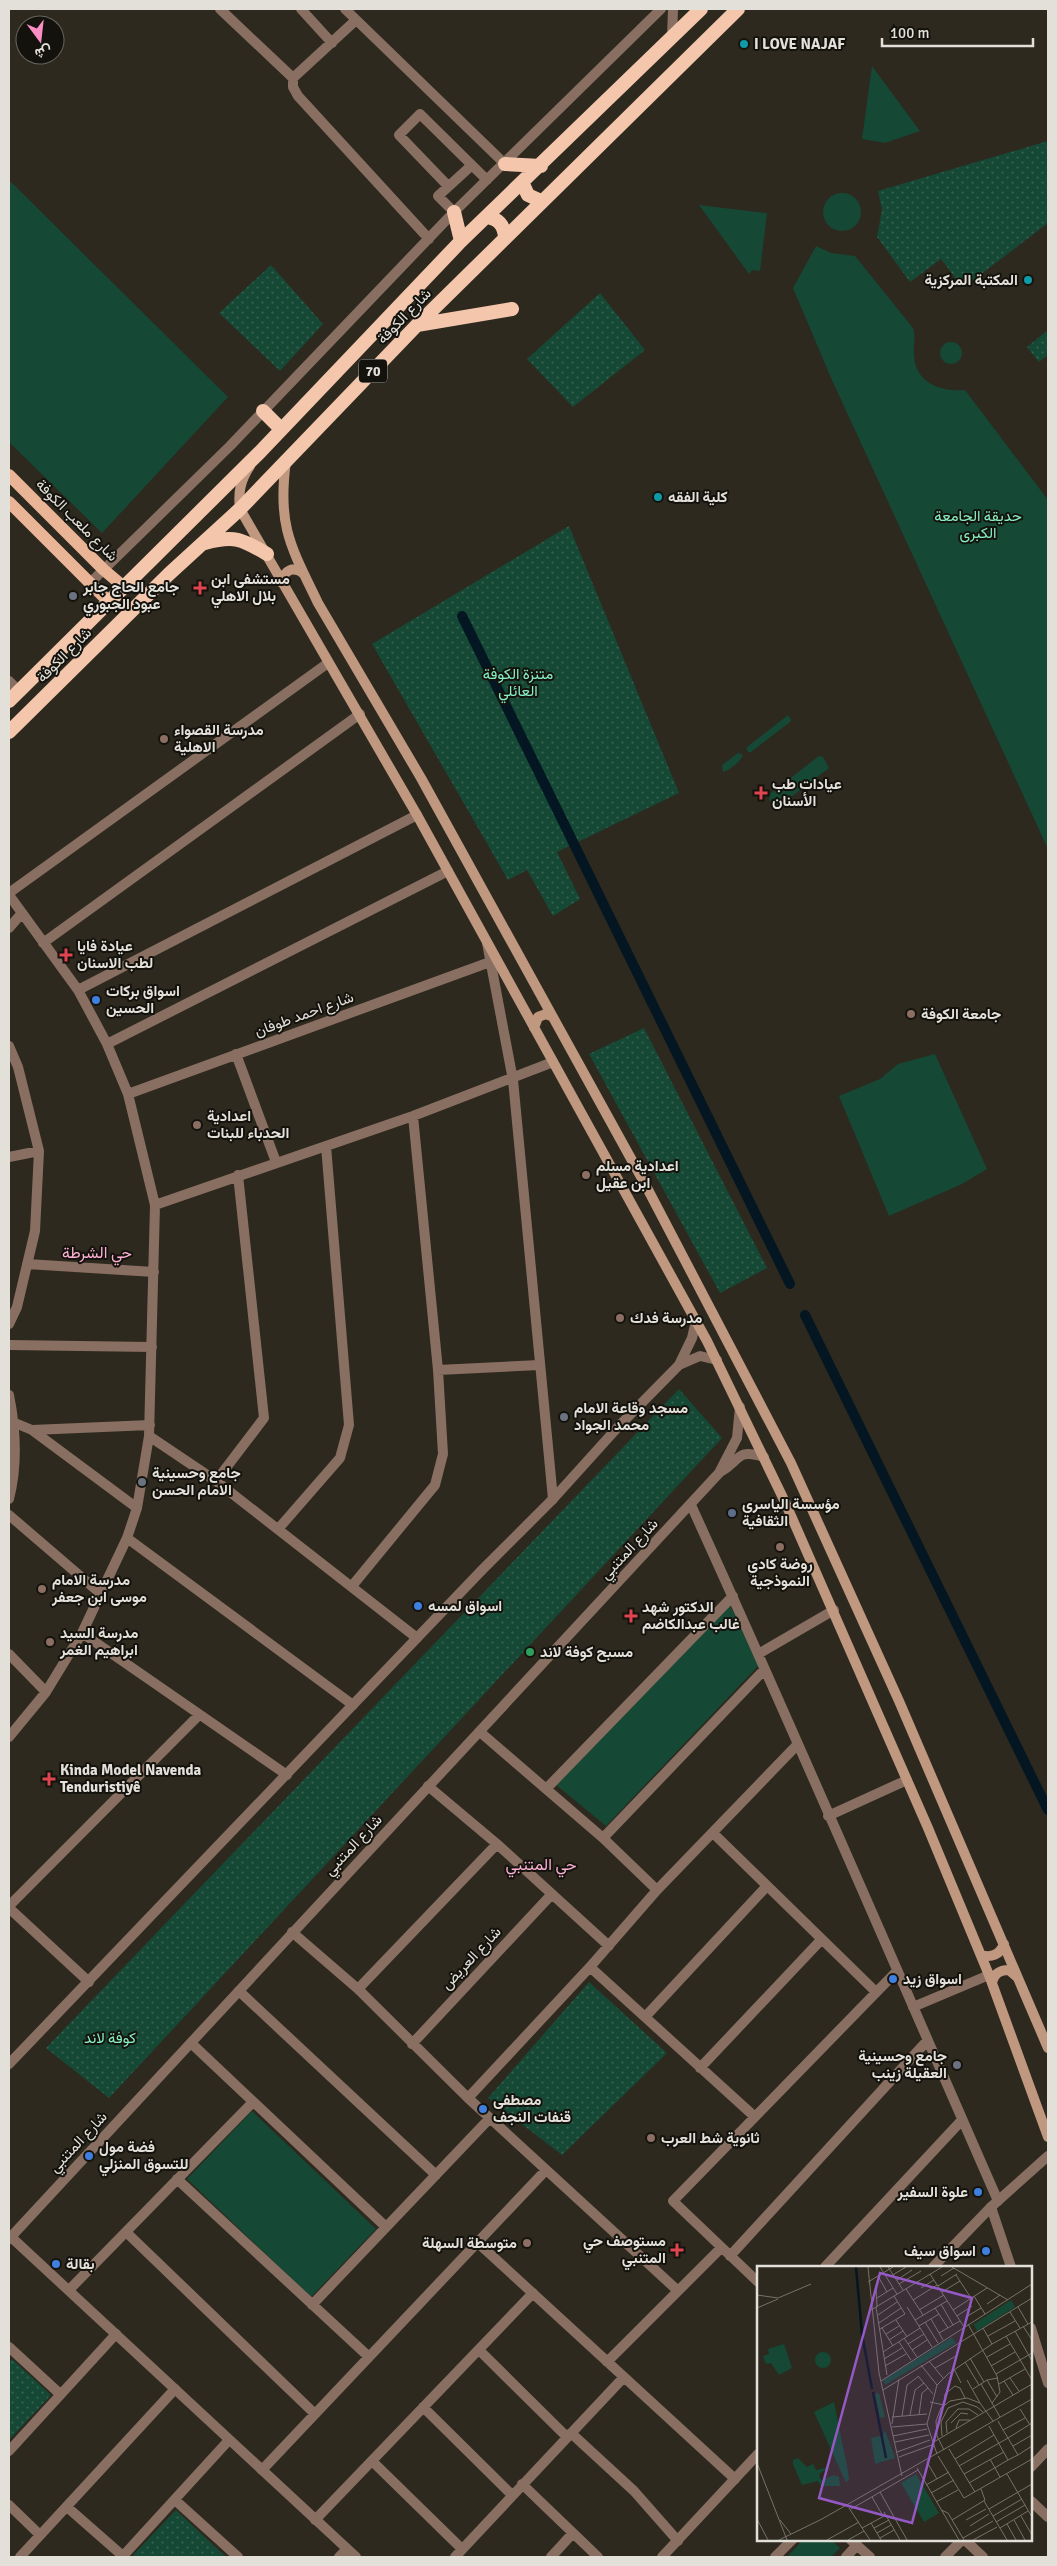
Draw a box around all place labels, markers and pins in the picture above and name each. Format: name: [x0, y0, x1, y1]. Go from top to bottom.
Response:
place label: I LOVE NAJAF: [754, 35, 845, 53]
marker: I LOVE NAJAF: [738, 38, 750, 50]
place label: المكتبة المركزية: [924, 271, 1018, 289]
marker: المكتبة المركزية: [1022, 274, 1034, 286]
place label: كلية الفقه: [668, 488, 728, 506]
marker: كلية الفقه: [652, 491, 664, 503]
place label: مستشفى ابن بلال الاهلي: [211, 570, 290, 609]
place label: جامع الحاج جابر عبود الجبوري: [82, 578, 179, 617]
marker: مستشفى ابن بلال الاهلي: [193, 581, 207, 595]
marker: جامع الحاج جابر عبود الجبوري: [67, 590, 79, 602]
place label: مدرسة القصواء الاهلية: [174, 721, 264, 756]
marker: مدرسة القصواء الاهلية: [158, 733, 170, 745]
place label: عيادات طب الأسنان: [772, 775, 842, 810]
marker: عيادات طب الأسنان: [754, 786, 768, 800]
place label: عيادة فايا لطب الاسنان: [77, 937, 153, 972]
marker: عيادة فايا لطب الاسنان: [59, 948, 73, 962]
place label: اسواق بركات الحسين: [106, 982, 180, 1017]
marker: اسواق بركات الحسين: [90, 994, 102, 1006]
place label: جامعة الكوفة: [921, 1005, 1001, 1023]
marker: جامعة الكوفة: [905, 1008, 917, 1020]
place label: اعدادية الحدباء للبنات: [207, 1107, 289, 1142]
marker: اعدادية الحدباء للبنات: [191, 1119, 203, 1131]
place label: اعدادية مسلم ابن عقيل: [596, 1157, 679, 1192]
marker: اعدادية مسلم ابن عقيل: [580, 1169, 592, 1181]
place label: مدرسة فدك: [630, 1309, 703, 1327]
marker: مدرسة فدك: [614, 1312, 626, 1324]
place label: مسجد وقاعة الامام محمد الجواد: [574, 1399, 688, 1434]
marker: مسجد وقاعة الامام محمد الجواد: [558, 1411, 570, 1423]
place label: جامع وحسينية الامام الحسن: [152, 1464, 241, 1500]
marker: جامع وحسينية الامام الحسن: [136, 1476, 148, 1488]
place label: مؤسسة الياسري الثقافية: [742, 1495, 840, 1530]
marker: مؤسسة الياسري الثقافية: [726, 1507, 738, 1519]
marker: روضة كادي النموذجية: [774, 1541, 786, 1553]
place label: روضة كادي النموذجية: [747, 1555, 813, 1590]
place label: مدرسة الامام موسى ابن جعفر: [51, 1571, 147, 1606]
marker: مدرسة الامام موسى ابن جعفر: [36, 1583, 48, 1595]
place label: اسواق لمسه: [428, 1597, 502, 1615]
place label: الدكتور شهد غالب عبدالكاضم: [642, 1598, 740, 1634]
marker: اسواق لمسه: [412, 1600, 424, 1612]
marker: الدكتور شهد غالب عبدالكاضم: [624, 1609, 638, 1623]
place label: مدرسة السيد ابراهيم الغمر: [59, 1624, 138, 1660]
marker: مدرسة السيد ابراهيم الغمر: [44, 1636, 56, 1648]
place label: مسبح كوفة لاند: [540, 1643, 633, 1662]
marker: مسبح كوفة لاند: [524, 1646, 536, 1658]
place label: Kinda Model Navenda Tenduristiyê: [60, 1761, 202, 1796]
marker: Kinda Model Navenda Tenduristiyê: [42, 1772, 56, 1786]
place label: اسواق زيد: [903, 1970, 962, 1988]
marker: اسواق زيد: [887, 1973, 899, 1985]
place label: جامع وحسينية العقيلة زينب: [858, 2047, 947, 2082]
marker: جامع وحسينية العقيلة زينب: [951, 2059, 963, 2071]
place label: مصطفى قنفات النجف: [493, 2091, 571, 2126]
marker: مصطفى قنفات النجف: [477, 2103, 489, 2115]
place label: ثانوية شط العرب: [661, 2129, 760, 2147]
marker: ثانوية شط العرب: [645, 2132, 657, 2144]
place label: فضة مول للتسوق المنزلي: [99, 2138, 188, 2177]
marker: فضة مول للتسوق المنزلي: [83, 2150, 95, 2162]
place label: علوة السفير: [896, 2183, 968, 2201]
marker: علوة السفير: [972, 2186, 984, 2198]
place label: مستوصف حي المتنبي: [583, 2232, 666, 2271]
place label: متوسطة السهلة: [422, 2234, 517, 2252]
marker: متوسطة السهلة: [521, 2237, 533, 2249]
place label: اسواق سيف: [904, 2242, 976, 2260]
marker: مستوصف حي المتنبي: [670, 2243, 684, 2257]
marker: اسواق سيف: [980, 2245, 992, 2257]
place label: بقالة: [66, 2255, 95, 2273]
marker: بقالة: [50, 2258, 62, 2270]

